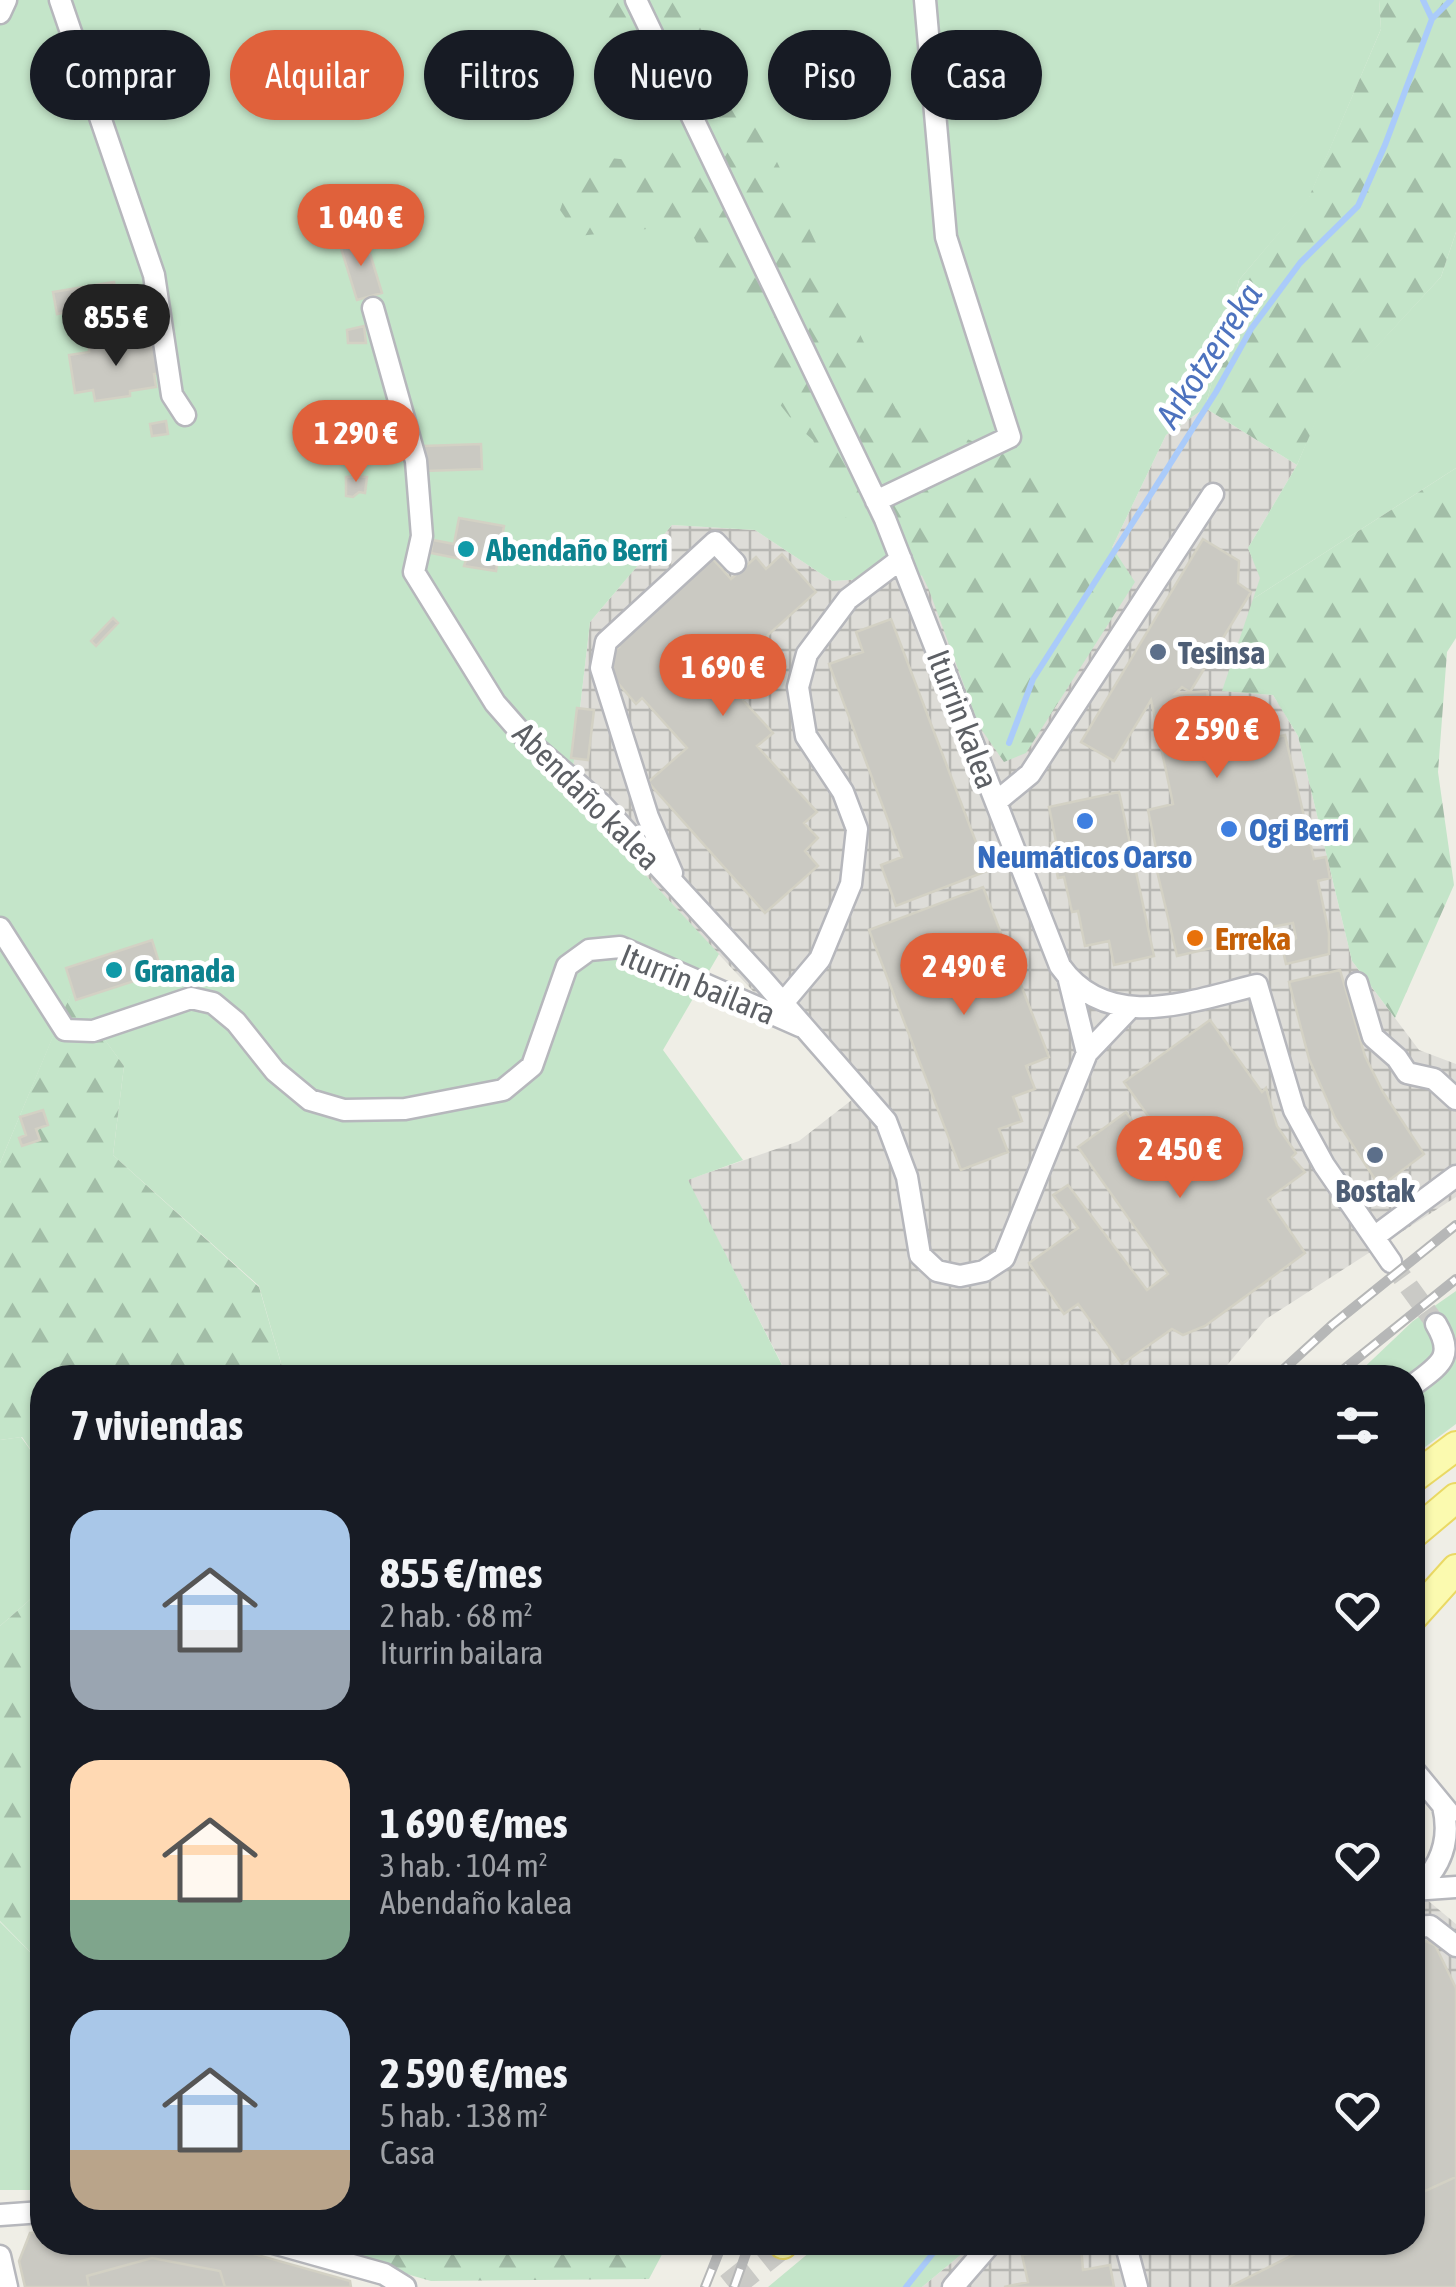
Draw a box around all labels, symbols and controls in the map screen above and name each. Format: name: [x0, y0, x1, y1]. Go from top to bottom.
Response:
chip: Comprar: [30, 30, 210, 120]
chip: Alquilar: [230, 30, 404, 120]
chip: Filtros: [424, 30, 574, 120]
chip: Nuevo: [594, 30, 748, 120]
chip: Piso: [768, 30, 891, 120]
chip: Casa: [911, 30, 1042, 120]
pin: 1 040 €: [269, 184, 453, 269]
text: 1 040 €: [319, 198, 403, 235]
water label: Arkotzerreka: [1146, 276, 1269, 435]
pin: 855 €: [46, 284, 186, 369]
text: 855 €: [84, 298, 148, 335]
pin: 1 290 €: [264, 400, 448, 485]
text: 1 290 €: [314, 414, 398, 451]
place label: Abendaño Berri: [485, 531, 668, 568]
marker: Abendaño Berri: [455, 538, 477, 560]
pin: 1 690 €: [631, 634, 815, 719]
place label: Tesinsa: [1178, 634, 1265, 671]
marker: Tesinsa: [1147, 641, 1169, 663]
street label: Iturrin kalea: [920, 644, 1006, 794]
text: 1 690 €: [681, 648, 765, 685]
pin: 2 590 €: [1125, 696, 1309, 781]
text: 2 590 €: [1175, 710, 1259, 747]
street label: Abendaño kalea: [506, 715, 668, 877]
marker: Neumáticos Oarso: [1074, 810, 1096, 832]
place label: Ogi Berri: [1249, 811, 1349, 848]
marker: Ogi Berri: [1218, 818, 1240, 840]
place label: Neumáticos Oarso: [977, 838, 1193, 875]
place label: Erreka: [1215, 920, 1291, 957]
marker: Erreka: [1184, 927, 1206, 949]
pin: 2 490 €: [872, 933, 1056, 1018]
street label: Iturrin bailara: [615, 936, 781, 1032]
text: 2 490 €: [922, 947, 1006, 984]
place label: Granada: [134, 952, 235, 989]
marker: Granada: [103, 959, 125, 981]
pin: 2 450 €: [1088, 1116, 1272, 1201]
text: 2 450 €: [1138, 1130, 1222, 1167]
marker: Bostak: [1364, 1144, 1386, 1166]
place label: Bostak: [1335, 1172, 1416, 1209]
icon: filters: [1330, 1398, 1385, 1453]
text: 7 viviendas: [70, 1401, 243, 1449]
text: 855 €/mes: [380, 1549, 542, 1597]
icon: home: [150, 1550, 270, 1670]
icon: heart: [1330, 1583, 1385, 1638]
text: 2 hab. · 68 m²: [380, 1597, 533, 1634]
text: Iturrin bailara: [380, 1634, 543, 1671]
text: 1 690 €/mes: [380, 1799, 568, 1847]
icon: home: [150, 1800, 270, 1920]
icon: heart: [1330, 1833, 1385, 1888]
text: 3 hab. · 104 m²: [380, 1847, 548, 1884]
text: Abendaño kalea: [380, 1884, 572, 1921]
text: 2 590 €/mes: [380, 2049, 568, 2097]
icon: home: [150, 2050, 270, 2170]
icon: heart: [1330, 2083, 1385, 2138]
text: 5 hab. · 138 m²: [380, 2097, 548, 2134]
text: Casa: [380, 2134, 435, 2171]

